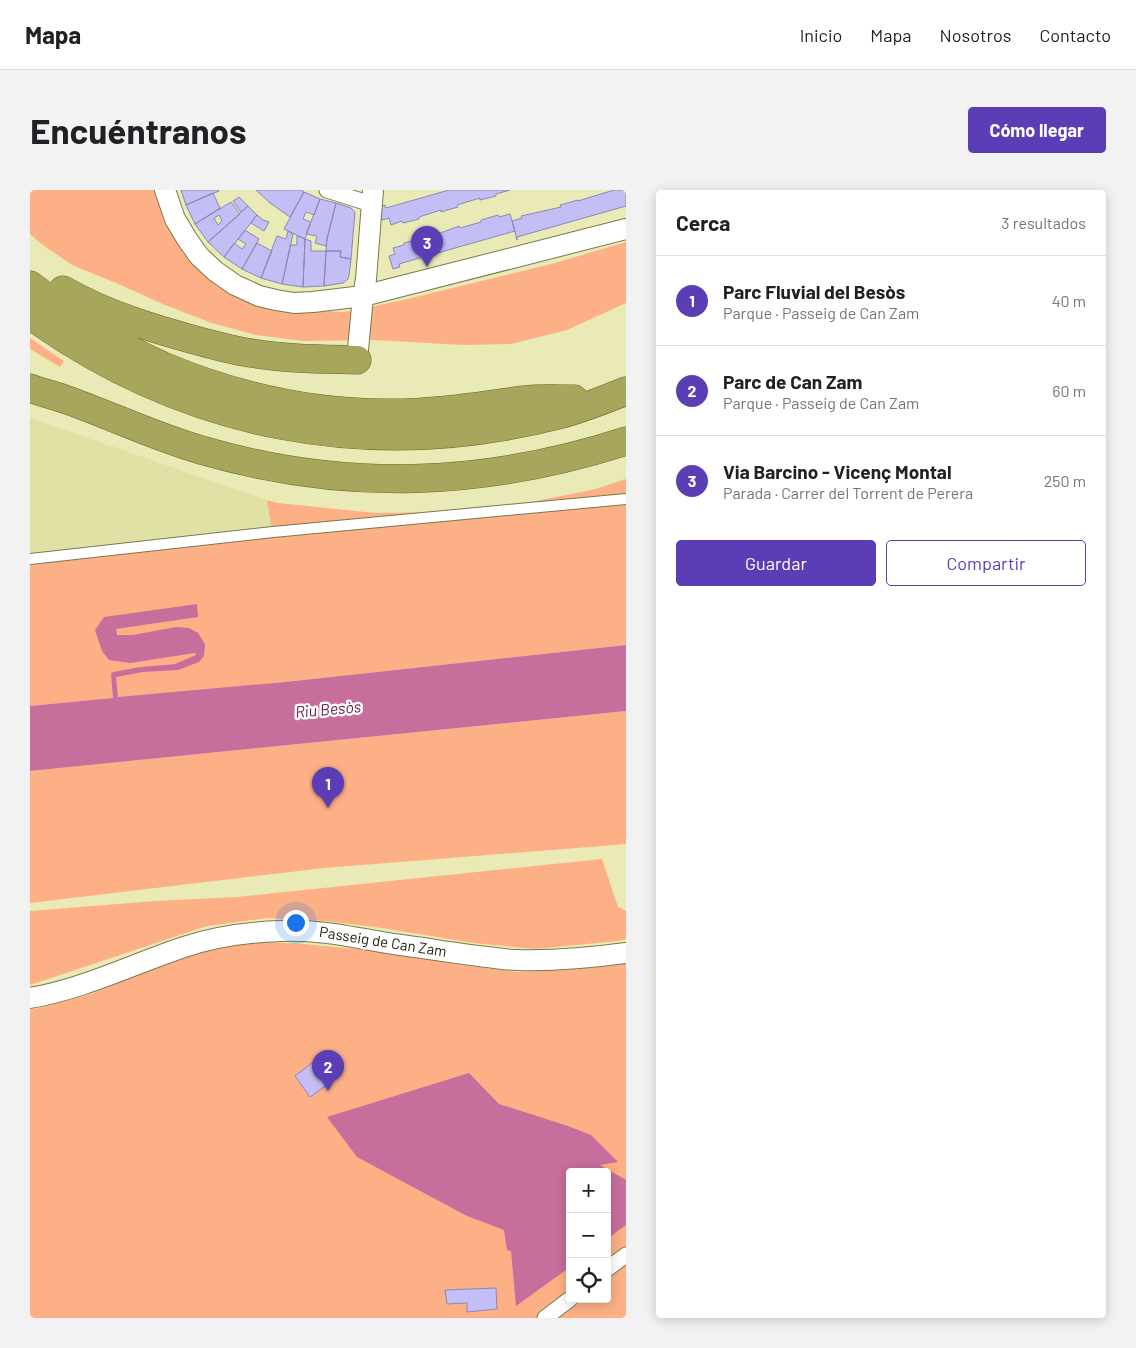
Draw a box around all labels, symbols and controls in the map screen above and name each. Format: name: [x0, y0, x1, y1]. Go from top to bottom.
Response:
text: Mapa: [25, 20, 81, 49]
text: Inicio: [800, 24, 842, 46]
text: Mapa: [870, 24, 912, 46]
text: Nosotros: [940, 24, 1011, 46]
text: Contacto: [1039, 24, 1111, 46]
button: Cómo llegar: [968, 107, 1106, 153]
text: Encuéntranos: [30, 109, 247, 151]
text: Cerca: [676, 210, 730, 235]
text: 3 resultados: [1001, 213, 1086, 232]
pin: 3: [411, 226, 443, 267]
text: Parc Fluvial del Besòs: [723, 280, 905, 303]
text: 1: [689, 291, 695, 310]
text: 40 m: [1052, 291, 1086, 310]
text: Parque · Passeig de Can Zam: [723, 303, 919, 322]
text: Parc de Can Zam: [723, 370, 862, 393]
text: 2: [688, 381, 696, 400]
text: 60 m: [1052, 381, 1086, 400]
text: Parque · Passeig de Can Zam: [723, 393, 919, 412]
text: Via Barcino - Vicenç Montal: [723, 460, 952, 483]
text: 3: [688, 471, 696, 490]
text: 250 m: [1044, 471, 1086, 490]
text: Parada · Carrer del Torrent de Perera: [723, 483, 973, 502]
button: Guardar: [676, 540, 876, 586]
button: Compartir: [886, 540, 1086, 586]
water label: Riu Besòs: [294, 696, 362, 721]
pin: 1: [312, 767, 344, 808]
your location: [283, 910, 309, 936]
street label: Passeig de Can Zam: [318, 922, 448, 960]
pin: 2: [312, 1050, 344, 1091]
map controls: [566, 1168, 611, 1303]
button: +: [566, 1168, 611, 1213]
button: −: [566, 1213, 611, 1258]
button: locate: [566, 1258, 611, 1303]

